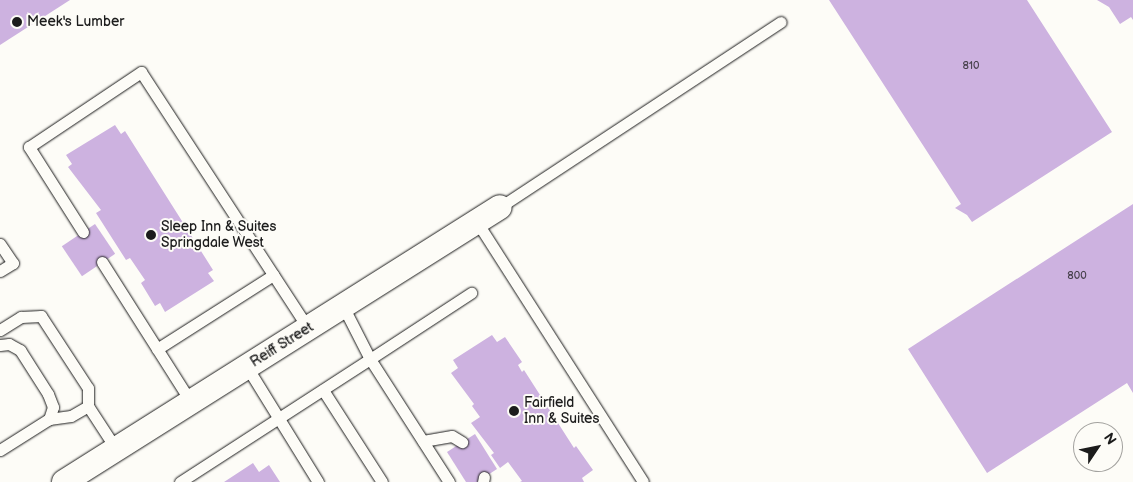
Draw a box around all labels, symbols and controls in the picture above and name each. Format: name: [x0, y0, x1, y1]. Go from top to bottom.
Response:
place label: Meek's Lumber: [27, 14, 124, 30]
marker: Meek's Lumber: [11, 16, 23, 28]
house number: 810: [962, 59, 980, 73]
place label: Sleep Inn & Suites Springdale West: [161, 219, 277, 252]
marker: Sleep Inn & Suites Springdale West: [145, 229, 157, 241]
house number: 800: [1067, 269, 1087, 283]
street label: Reiff Street: [247, 319, 317, 371]
place label: Fairfield Inn & Suites: [524, 395, 600, 428]
marker: Fairfield Inn & Suites: [508, 405, 520, 417]
north arrow: [1073, 422, 1123, 472]
text: N: [1100, 430, 1120, 448]

